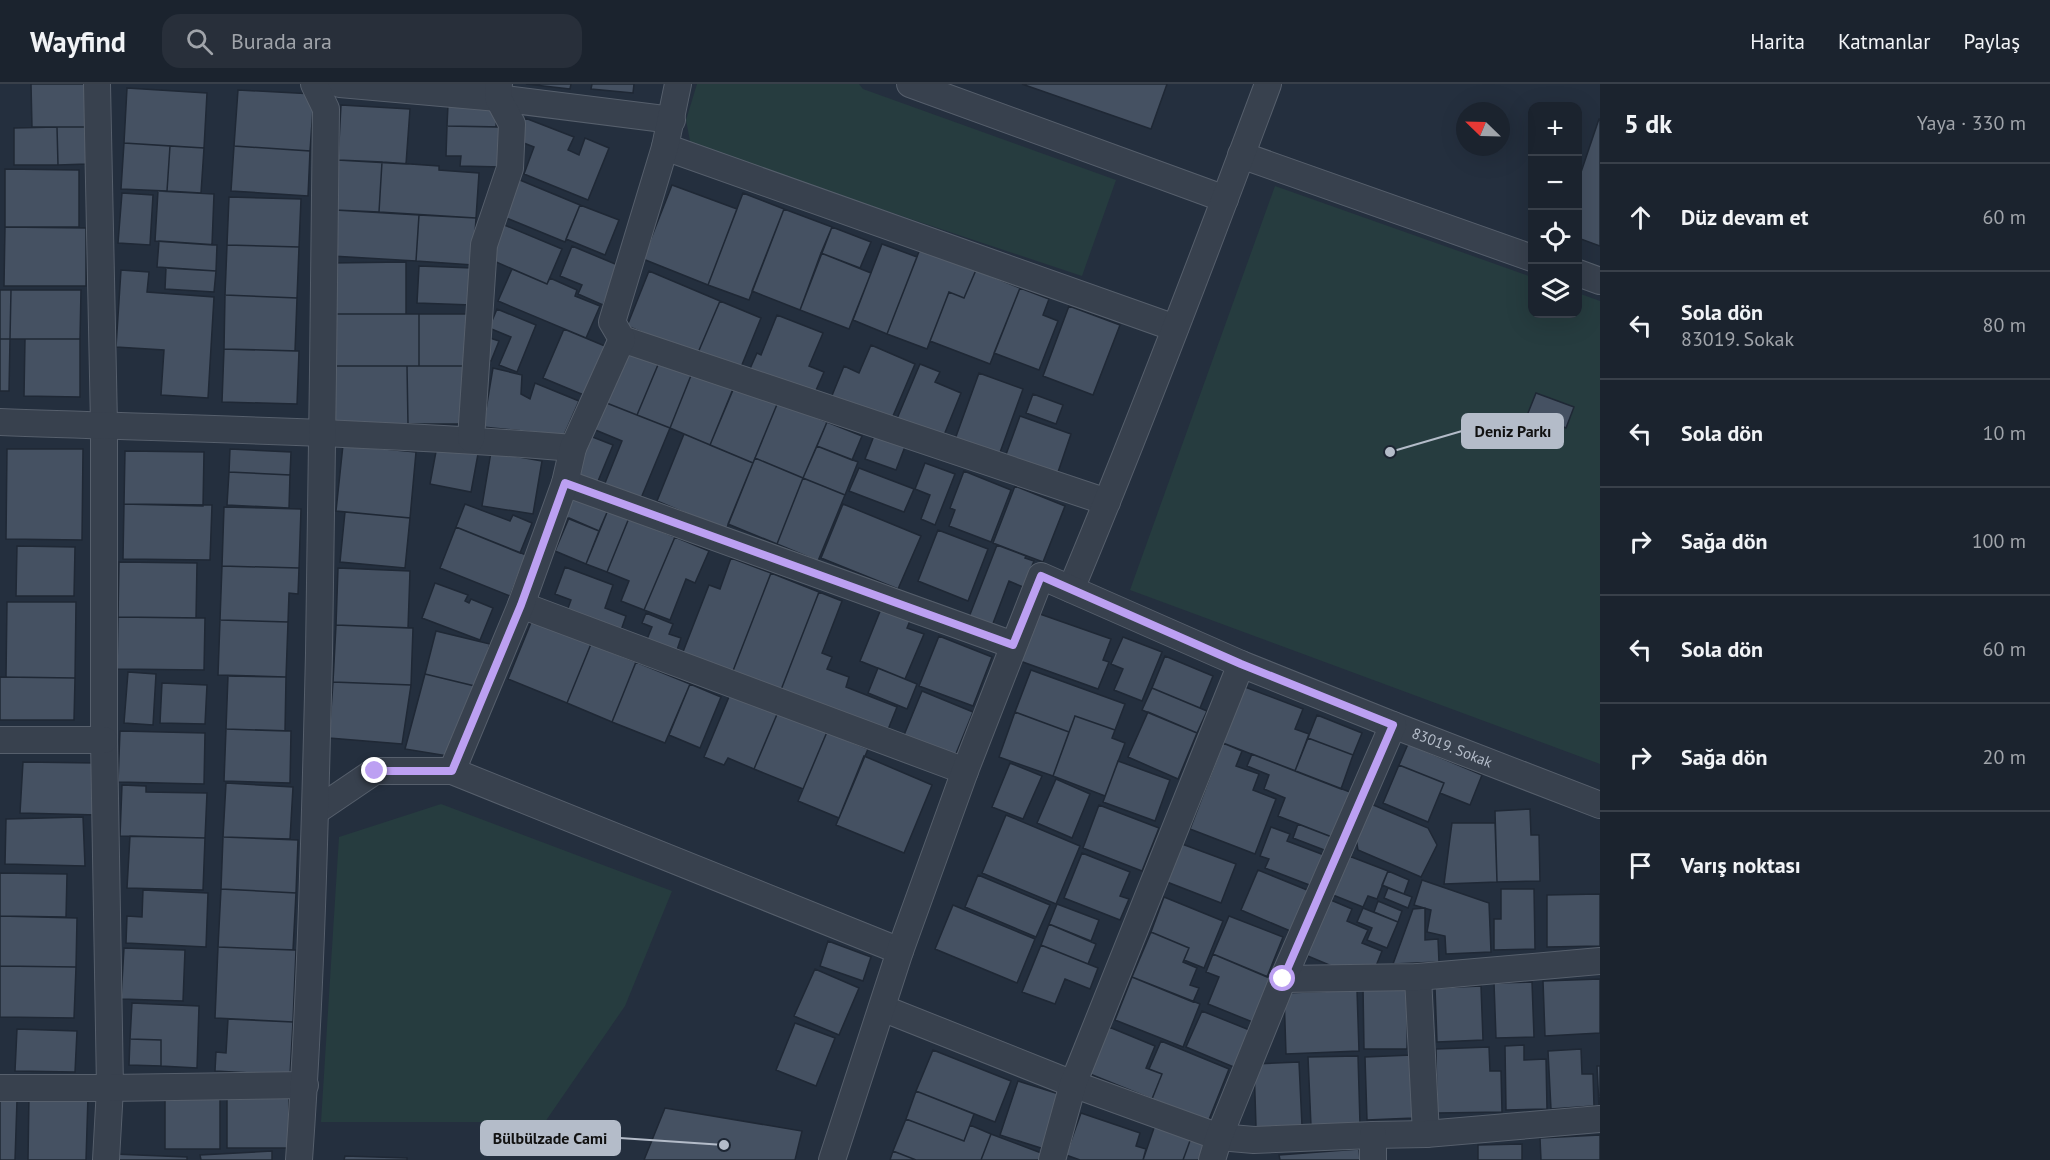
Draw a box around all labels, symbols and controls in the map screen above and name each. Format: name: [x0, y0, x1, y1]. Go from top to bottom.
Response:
search box: [162, 14, 582, 68]
text: Wayfind: [30, 23, 126, 60]
icon: search: [183, 25, 216, 58]
text: Burada ara: [231, 27, 332, 55]
text: Harita: [1750, 28, 1805, 55]
text: Katmanlar: [1838, 28, 1930, 55]
text: Paylaş: [1963, 28, 2020, 55]
north arrow: [1456, 102, 1510, 156]
map controls: [1528, 102, 1582, 318]
button: +: [1528, 102, 1582, 156]
text: 5 dk: [1624, 107, 1672, 140]
text: Yaya · 330 m: [1917, 110, 2026, 136]
button: −: [1528, 156, 1582, 210]
icon: ahead: [1624, 201, 1657, 234]
text: Düz devam et: [1681, 203, 1808, 231]
text: 60 m: [1983, 204, 2026, 230]
button: locate: [1528, 210, 1582, 264]
button: layers: [1528, 264, 1582, 318]
text: Sola dön: [1681, 298, 1763, 326]
icon: left: [1624, 309, 1657, 342]
text: 80 m: [1983, 312, 2026, 338]
text: 83019. Sokak: [1681, 326, 1794, 352]
callout: Deniz Parkı: [1462, 414, 1563, 448]
icon: left: [1624, 417, 1657, 450]
text: Sola dön: [1681, 419, 1763, 447]
text: 10 m: [1983, 420, 2026, 446]
text: Deniz Parkı: [1475, 421, 1551, 441]
icon: right: [1624, 525, 1657, 558]
text: Sağa dön: [1681, 527, 1768, 555]
text: 100 m: [1972, 528, 2026, 554]
icon: left: [1624, 633, 1657, 666]
text: Sola dön: [1681, 635, 1763, 663]
text: 60 m: [1983, 636, 2026, 662]
street label: 83019. Sokak: [1409, 723, 1496, 772]
icon: right: [1624, 741, 1657, 774]
text: Sağa dön: [1681, 743, 1768, 771]
text: 20 m: [1983, 744, 2026, 770]
route end: [361, 757, 387, 783]
icon: arrive: [1624, 849, 1657, 882]
text: Varış noktası: [1681, 851, 1801, 879]
route start: [1269, 965, 1295, 991]
callout: Bülbülzade Cami: [481, 1121, 620, 1155]
text: Bülbülzade Cami: [493, 1128, 607, 1148]

